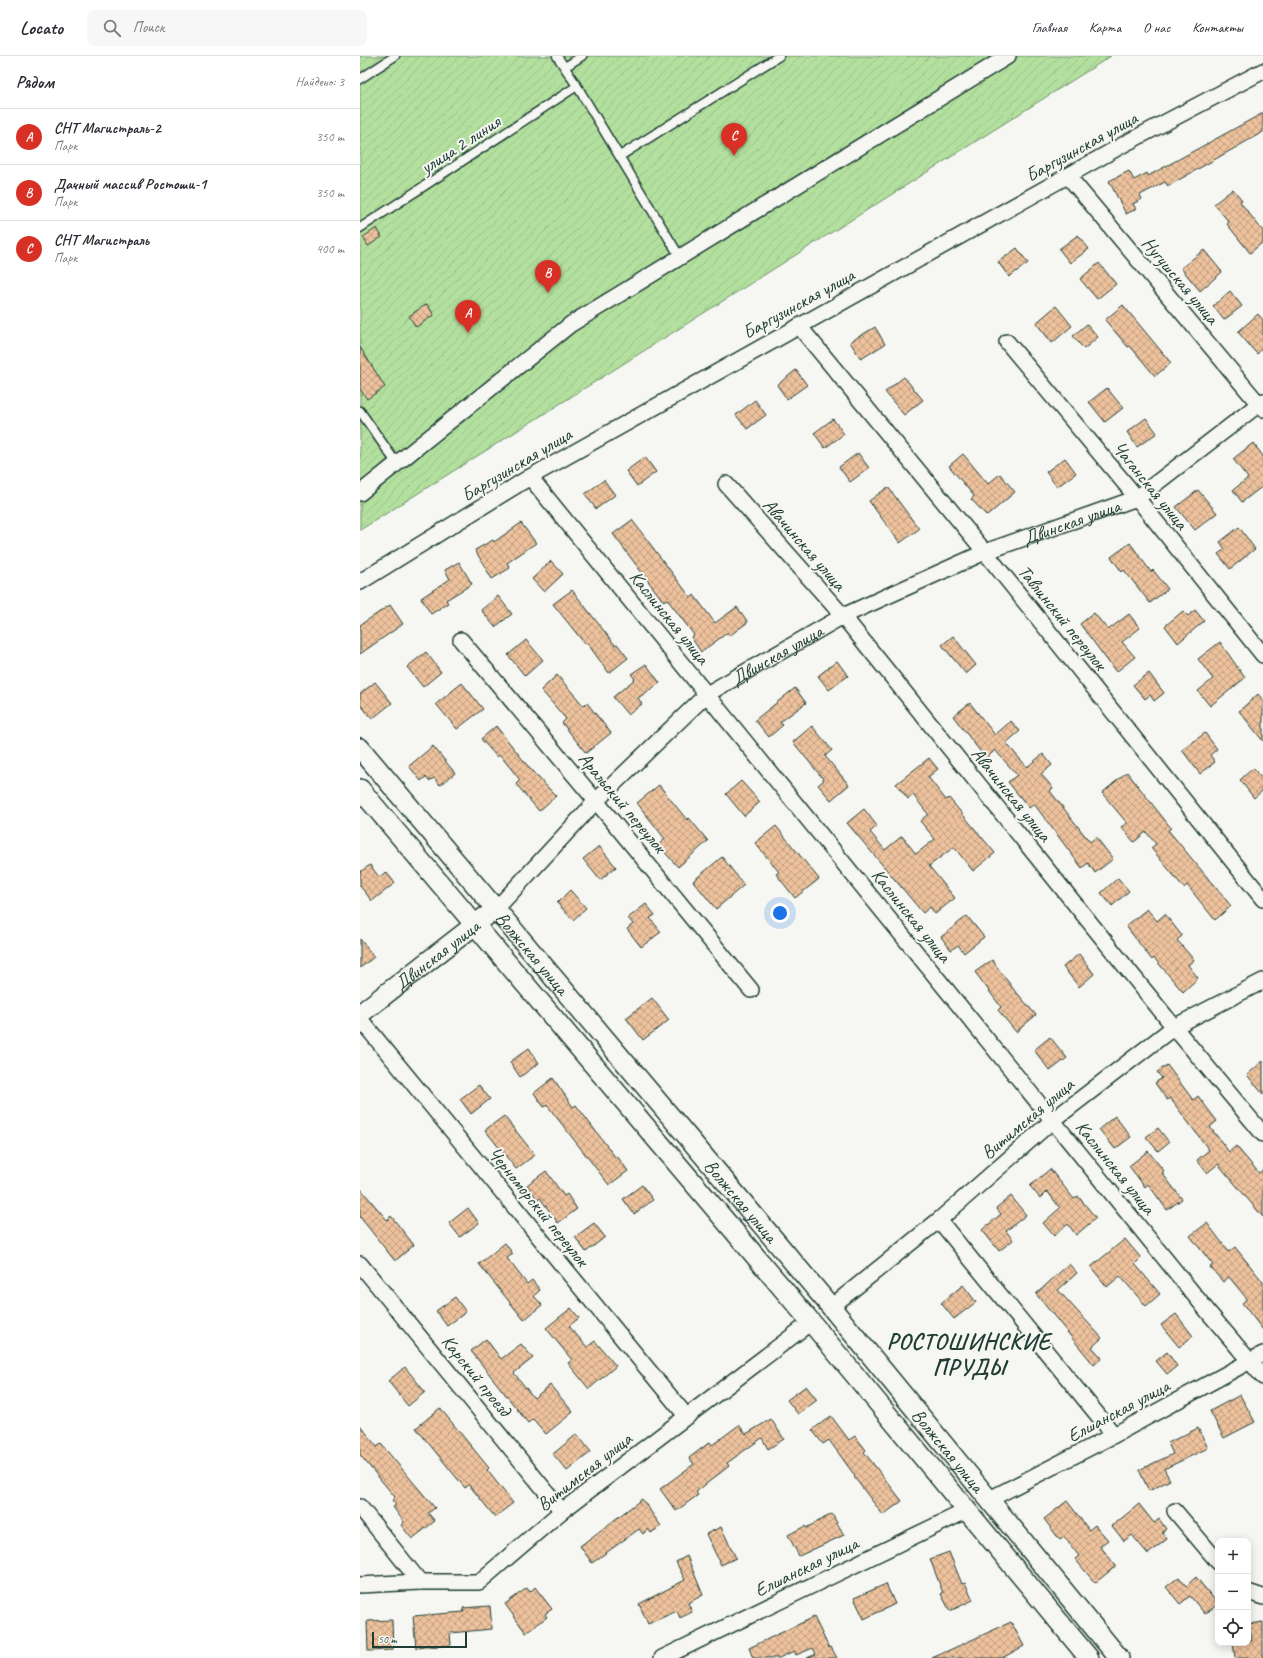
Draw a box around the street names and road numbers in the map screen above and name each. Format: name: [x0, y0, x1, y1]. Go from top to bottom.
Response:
street label: Баргузинская улица: [1021, 106, 1143, 188]
street label: улица 2 линия: [415, 109, 506, 180]
street label: Нугушская улица: [1136, 232, 1225, 331]
street label: Баргузинская улица: [738, 263, 860, 345]
street label: Баргузинская улица: [457, 422, 577, 507]
street label: Чаганская улица: [1107, 437, 1194, 536]
street label: Авачинская улица: [757, 493, 852, 597]
street label: Двинская улица: [1019, 493, 1126, 551]
street label: Тавлинский переулок: [1012, 560, 1113, 677]
street label: Каслинская улица: [624, 566, 716, 671]
street label: Двинская улица: [727, 618, 829, 691]
street label: Авачинская улица: [966, 742, 1058, 848]
street label: Аральский переулок: [573, 747, 673, 860]
street label: Каслинская улица: [866, 864, 958, 969]
street label: Волжская улица: [490, 907, 575, 1002]
street label: Двинская улица: [390, 913, 487, 996]
street label: Витимская улица: [976, 1072, 1080, 1165]
street label: Каслинская улица: [1070, 1116, 1162, 1221]
street label: Черноморский переулок: [483, 1142, 595, 1273]
street label: Волжская улица: [699, 1155, 784, 1250]
street label: Карский проезд: [436, 1330, 518, 1423]
street label: Елшанская улица: [1063, 1373, 1176, 1448]
street label: Волжская улица: [906, 1404, 990, 1499]
street label: Витимская улица: [532, 1426, 638, 1516]
street label: Елшанская улица: [751, 1531, 864, 1602]

